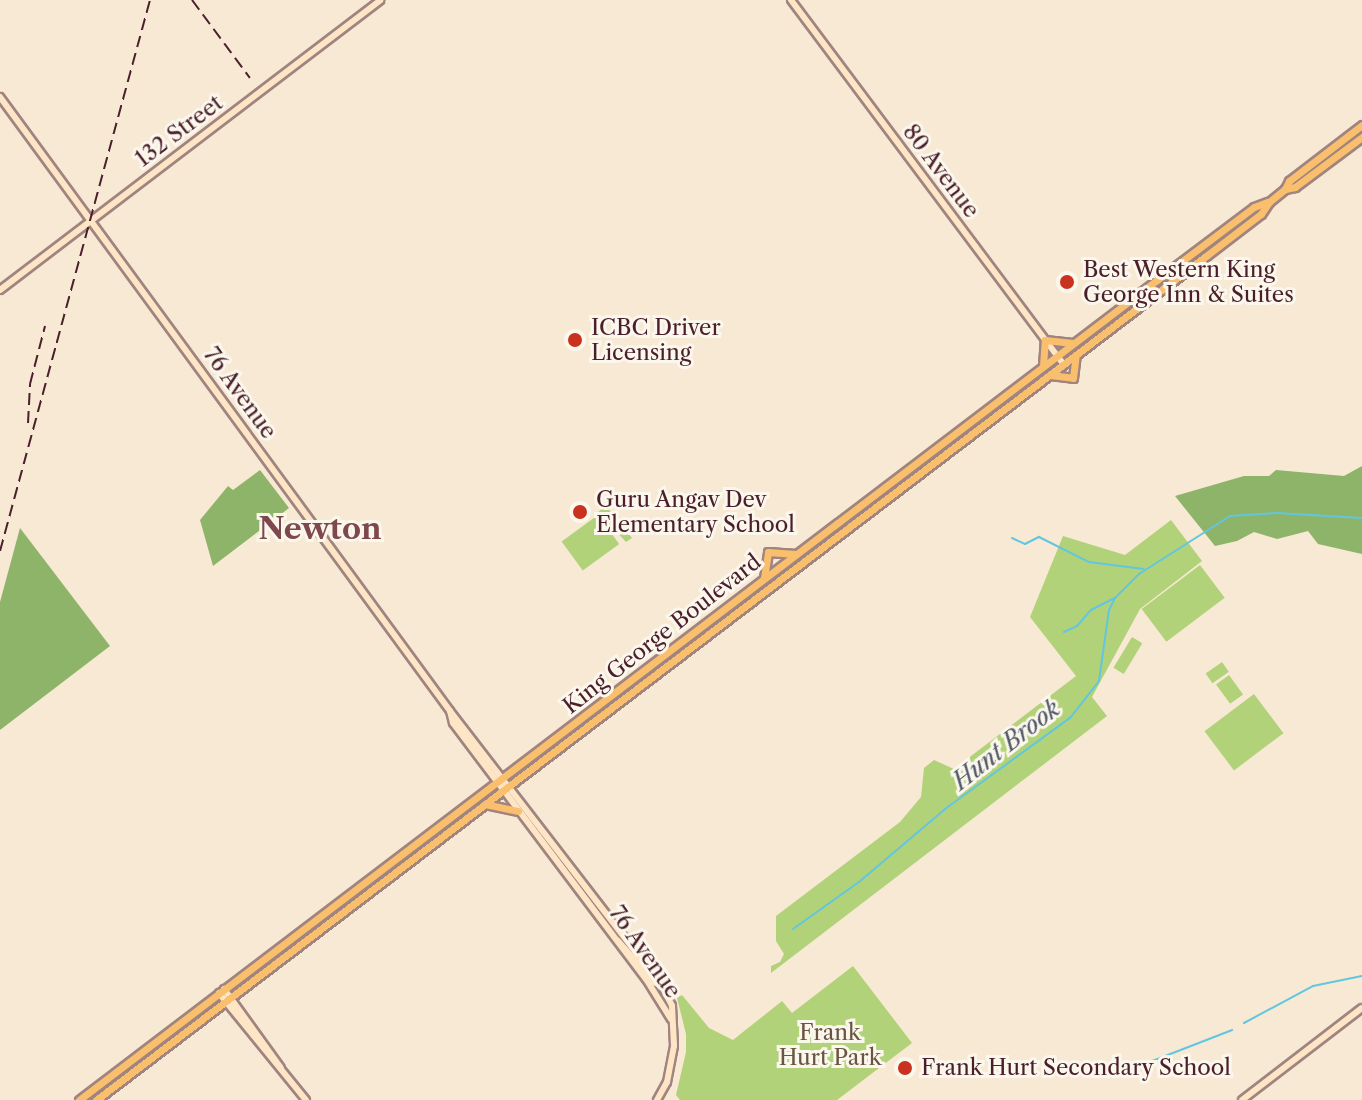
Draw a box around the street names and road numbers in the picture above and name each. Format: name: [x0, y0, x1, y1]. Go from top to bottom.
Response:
street label: 132 Street: [130, 90, 228, 172]
street label: 80 Avenue: [897, 119, 985, 223]
street label: 76 Avenue: [198, 342, 282, 444]
street label: King George Boulevard: [558, 549, 766, 719]
street label: 76 Avenue: [603, 900, 687, 1004]

